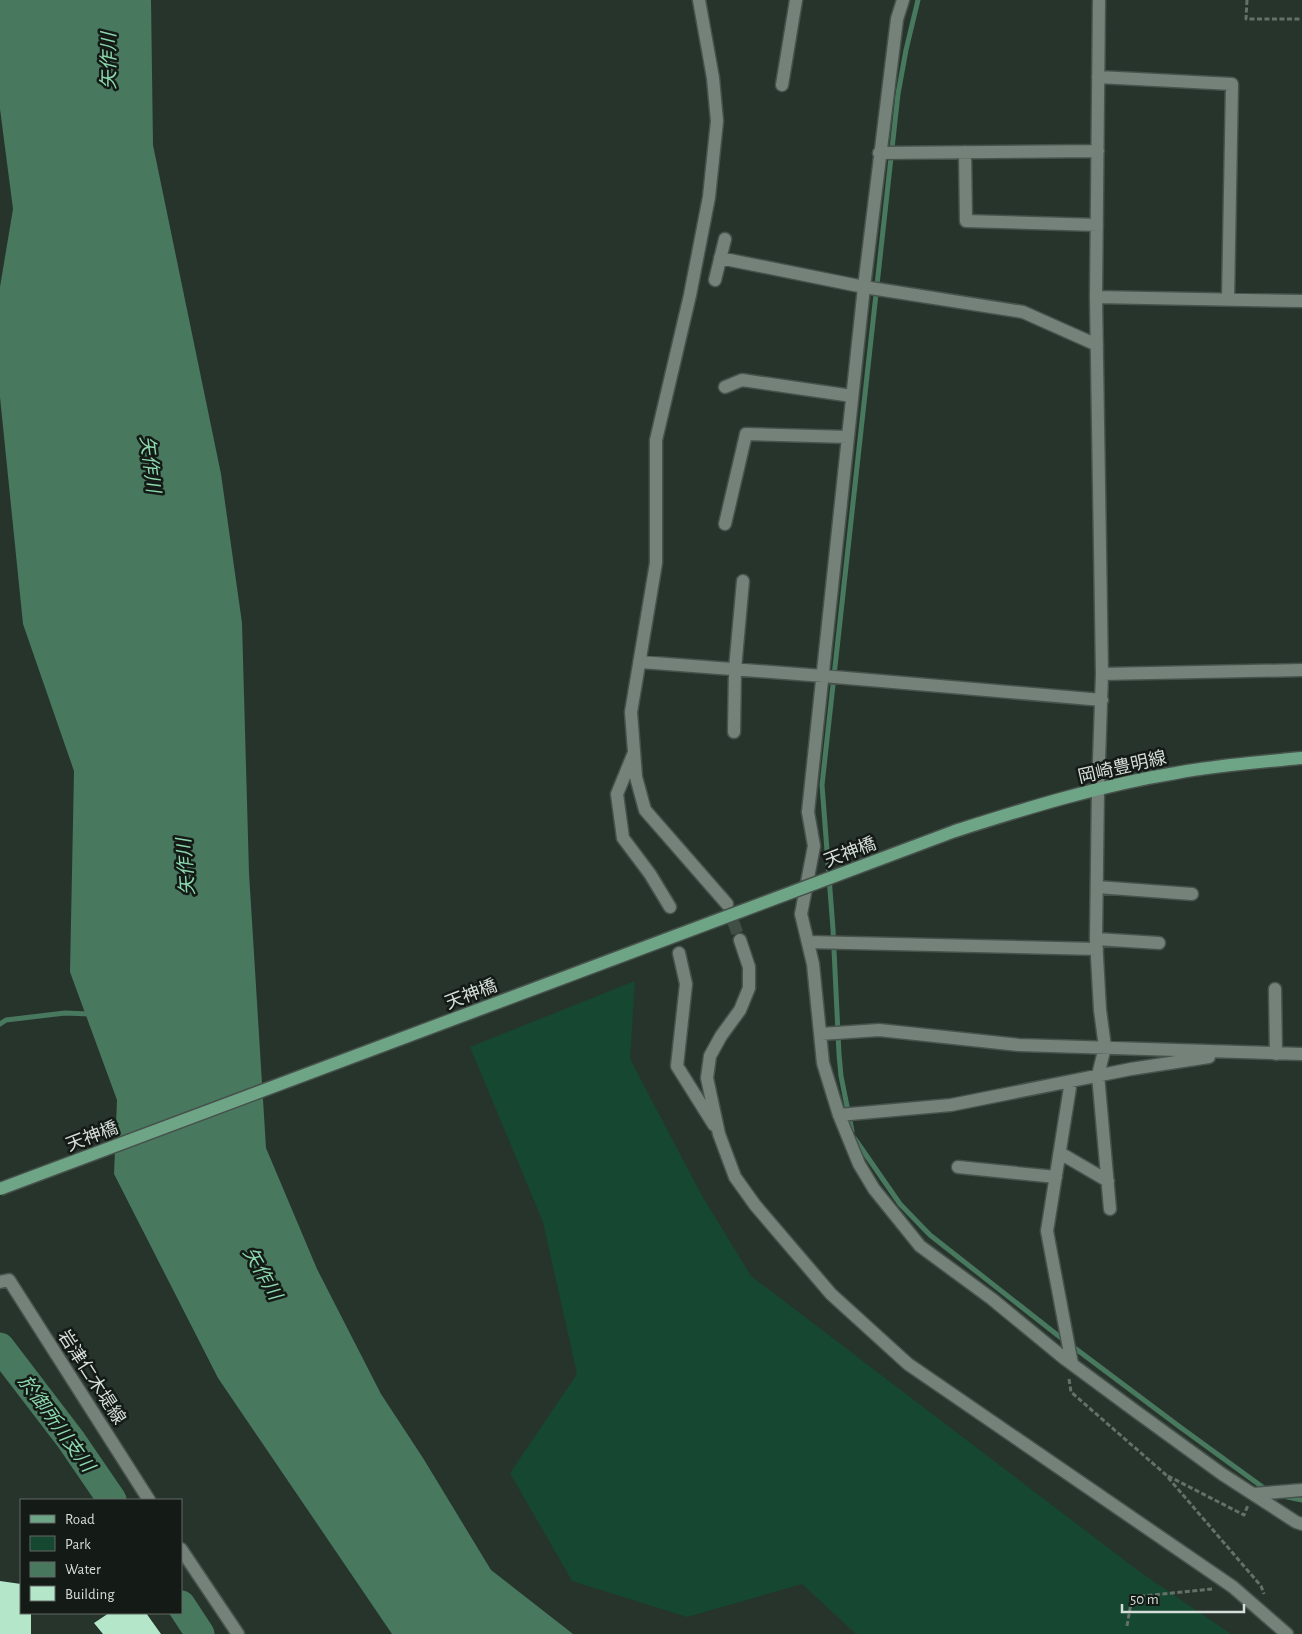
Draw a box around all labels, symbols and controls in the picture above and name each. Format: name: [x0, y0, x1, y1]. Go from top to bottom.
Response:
water label: 矢作川: [98, 31, 119, 90]
water label: 矢作川: [137, 434, 165, 496]
street label: 岡崎豊明線: [1076, 747, 1168, 787]
street label: 天神橋: [822, 834, 879, 871]
water label: 矢作川: [173, 836, 198, 896]
street label: 天神橋: [443, 976, 500, 1013]
street label: 天神橋: [64, 1118, 121, 1155]
water label: 矢作川: [239, 1243, 287, 1305]
street label: 岩津仁木堤線: [54, 1326, 130, 1428]
water label: 於御所川支川: [15, 1372, 99, 1477]
legend: [20, 1499, 182, 1614]
text: Road: [65, 1512, 95, 1527]
text: Park: [65, 1537, 91, 1552]
text: Water: [65, 1562, 101, 1577]
scale bar: [1122, 1582, 1244, 1614]
text: Building: [65, 1587, 115, 1602]
text: 50 m: [1130, 1592, 1159, 1607]

